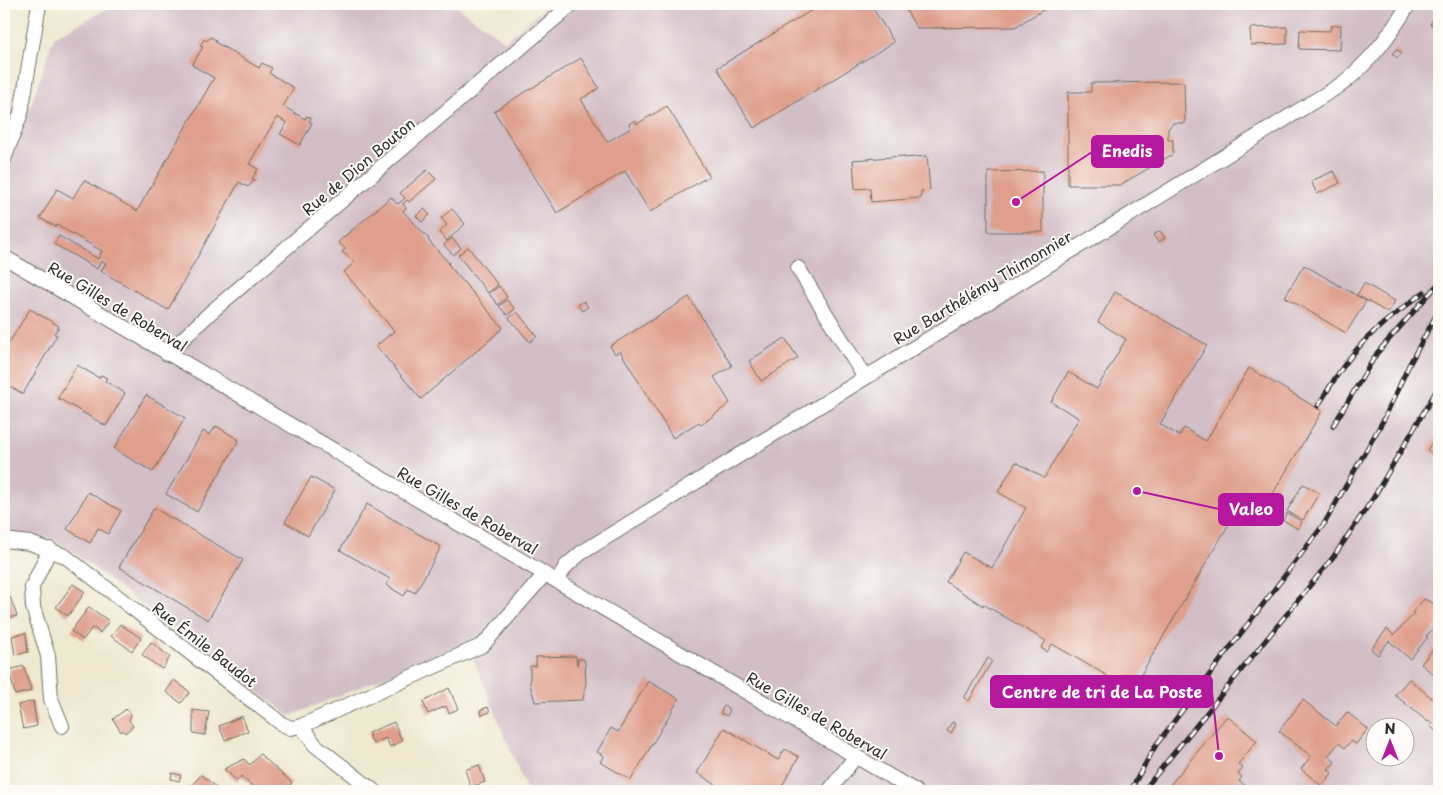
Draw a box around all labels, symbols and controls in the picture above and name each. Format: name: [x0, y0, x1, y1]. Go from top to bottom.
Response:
street label: Rue de Dion Bouton: [296, 112, 420, 220]
callout: Enedis: [1092, 136, 1163, 167]
text: Enedis: [1102, 138, 1153, 162]
street label: Rue Barthélémy Thimonnier: [888, 224, 1076, 350]
street label: Rue Gilles de Roberval: [44, 255, 192, 357]
street label: Rue Gilles de Roberval: [393, 460, 543, 560]
callout: Valeo: [1219, 494, 1283, 525]
text: Valeo: [1229, 496, 1273, 520]
street label: Rue Émile Baudot: [148, 596, 262, 692]
street label: Rue Gilles de Roberval: [742, 665, 892, 765]
callout: Centre de tri de La Poste: [991, 676, 1212, 707]
text: Centre de tri de La Poste: [1002, 679, 1202, 703]
north arrow: [1366, 718, 1416, 768]
text: N: [1384, 718, 1396, 739]

